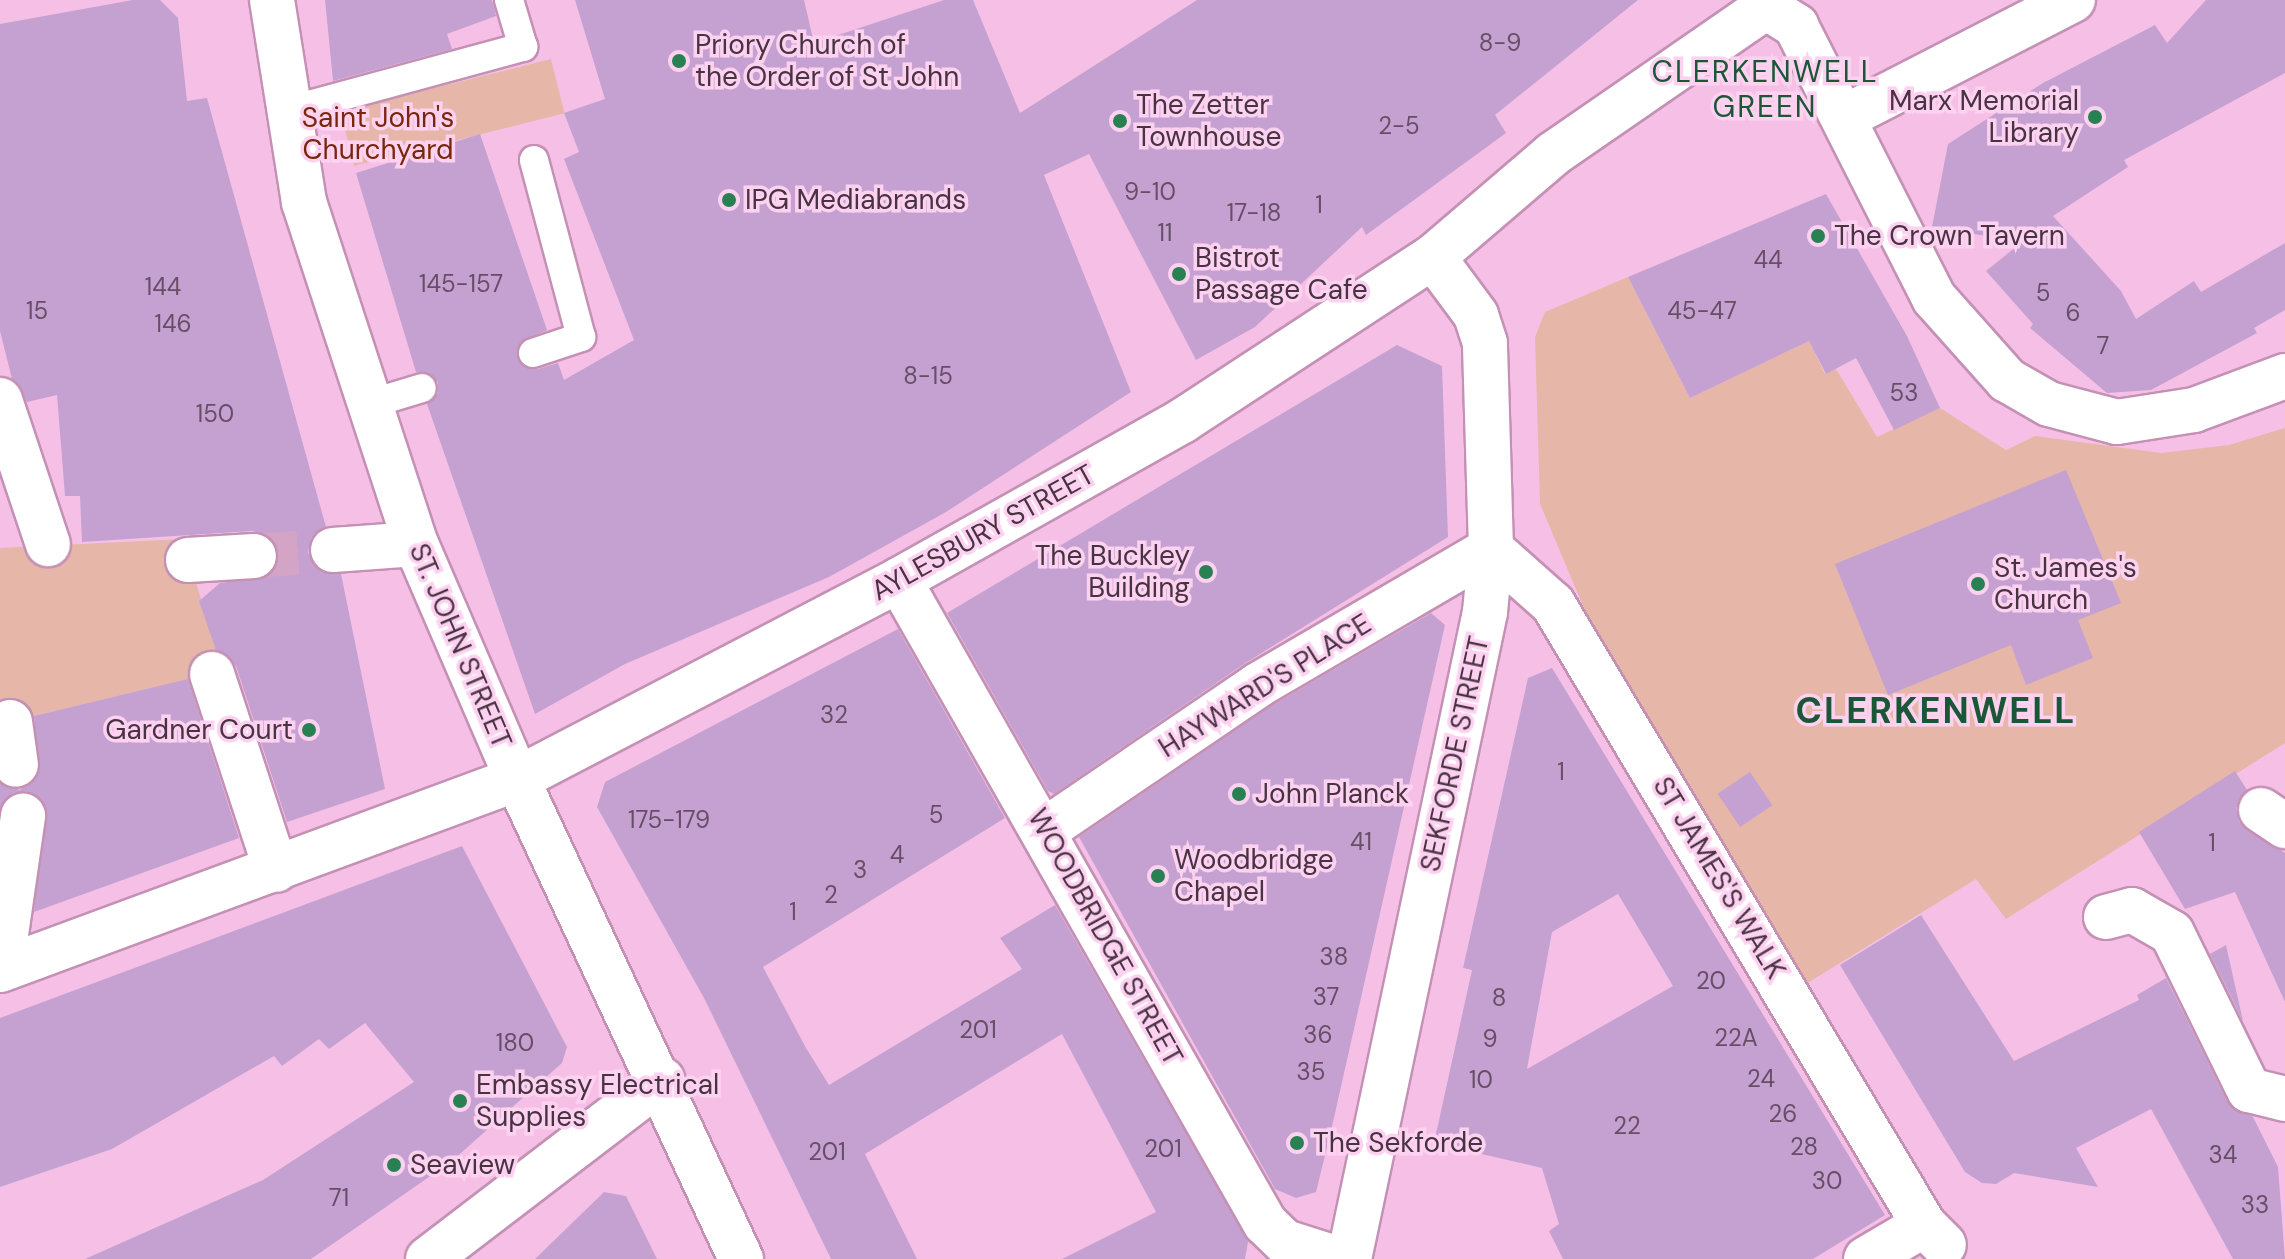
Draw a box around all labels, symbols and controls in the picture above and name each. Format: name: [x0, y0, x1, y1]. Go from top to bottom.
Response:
place label: Priory Church of the Order of St John: [695, 28, 959, 94]
house number: 8-9: [1479, 29, 1521, 57]
marker: Priory Church of the Order of St John: [670, 52, 688, 70]
district label: CLERKENWELL GREEN: [1652, 54, 1878, 124]
place label: Marx Memorial Library: [1889, 84, 2079, 150]
place label: The Zetter Townhouse: [1136, 88, 1281, 154]
park label: Saint John's Churchyard: [302, 101, 454, 167]
marker: Marx Memorial Library: [2086, 108, 2104, 126]
marker: The Zetter Townhouse: [1111, 112, 1129, 130]
house number: 2-5: [1378, 112, 1420, 140]
house number: 9-10: [1124, 178, 1176, 206]
place label: IPG Mediabrands: [745, 183, 966, 217]
marker: IPG Mediabrands: [720, 191, 738, 209]
house number: 1: [1315, 191, 1323, 219]
house number: 17-18: [1227, 199, 1281, 227]
house number: 11: [1158, 219, 1172, 247]
place label: The Crown Tavern: [1834, 219, 2065, 253]
marker: The Crown Tavern: [1809, 227, 1827, 245]
place label: Bistrot Passage Cafe: [1195, 241, 1368, 307]
house number: 44: [1753, 246, 1783, 274]
marker: Bistrot Passage Cafe: [1170, 265, 1188, 283]
house number: 145-157: [419, 270, 503, 298]
house number: 144: [145, 273, 181, 301]
house number: 5: [2036, 279, 2050, 307]
house number: 15: [26, 297, 48, 325]
house number: 45-47: [1667, 297, 1737, 325]
house number: 6: [2065, 299, 2081, 327]
house number: 146: [154, 310, 192, 338]
house number: 7: [2097, 332, 2109, 360]
house number: 8-15: [903, 362, 953, 390]
house number: 53: [1890, 379, 1918, 407]
house number: 150: [196, 400, 234, 428]
street label: AYLESBURY STREET: [866, 458, 1100, 608]
street label: ST. JOHN STREET: [402, 539, 518, 753]
place label: The Buckley Building: [1035, 539, 1190, 605]
place label: St. James's Church: [1994, 551, 2137, 617]
marker: The Buckley Building: [1197, 563, 1215, 581]
marker: St. James's Church: [1969, 575, 1987, 593]
street label: HAYWARD'S PLACE: [1153, 607, 1377, 765]
street label: SEKFORDE STREET: [1414, 633, 1496, 875]
district label: CLERKENWELL: [1796, 689, 2076, 733]
house number: 32: [820, 701, 848, 729]
place label: Gardner Court: [105, 713, 293, 747]
marker: Gardner Court: [300, 721, 318, 739]
house number: 1: [1557, 758, 1565, 786]
street label: ST JAMES'S WALK: [1646, 771, 1792, 985]
place label: John Planck: [1255, 777, 1409, 811]
marker: John Planck: [1230, 785, 1248, 803]
house number: 5: [929, 801, 943, 829]
street label: WOODBRIDGE STREET: [1020, 803, 1190, 1071]
house number: 175-179: [628, 806, 710, 834]
house number: 41: [1350, 828, 1372, 856]
house number: 1: [2208, 829, 2216, 857]
house number: 4: [890, 841, 904, 869]
place label: Woodbridge Chapel: [1174, 843, 1334, 909]
house number: 3: [853, 856, 867, 884]
marker: Woodbridge Chapel: [1149, 867, 1167, 885]
house number: 2: [824, 881, 838, 909]
house number: 1: [789, 898, 797, 926]
house number: 38: [1320, 943, 1348, 971]
house number: 20: [1696, 967, 1726, 995]
house number: 37: [1313, 983, 1339, 1011]
house number: 8: [1492, 984, 1506, 1012]
house number: 201: [959, 1016, 997, 1044]
house number: 36: [1303, 1021, 1333, 1049]
house number: 22A: [1714, 1024, 1758, 1052]
house number: 9: [1482, 1025, 1498, 1053]
house number: 180: [496, 1029, 534, 1057]
house number: 35: [1297, 1058, 1325, 1086]
house number: 24: [1747, 1065, 1775, 1093]
house number: 10: [1469, 1066, 1493, 1094]
place label: Embassy Electrical Supplies: [476, 1068, 719, 1134]
marker: Embassy Electrical Supplies: [451, 1092, 469, 1110]
house number: 26: [1769, 1100, 1797, 1128]
house number: 22: [1613, 1112, 1641, 1140]
place label: The Sekforde: [1313, 1126, 1483, 1160]
house number: 28: [1790, 1133, 1818, 1161]
marker: The Sekforde: [1288, 1134, 1306, 1152]
house number: 201: [1144, 1135, 1182, 1163]
house number: 201: [808, 1138, 846, 1166]
house number: 34: [2209, 1141, 2237, 1169]
place label: Seaview: [410, 1148, 515, 1182]
marker: Seaview: [385, 1156, 403, 1174]
house number: 30: [1812, 1167, 1842, 1195]
house number: 71: [329, 1184, 349, 1212]
house number: 33: [2241, 1191, 2269, 1219]

